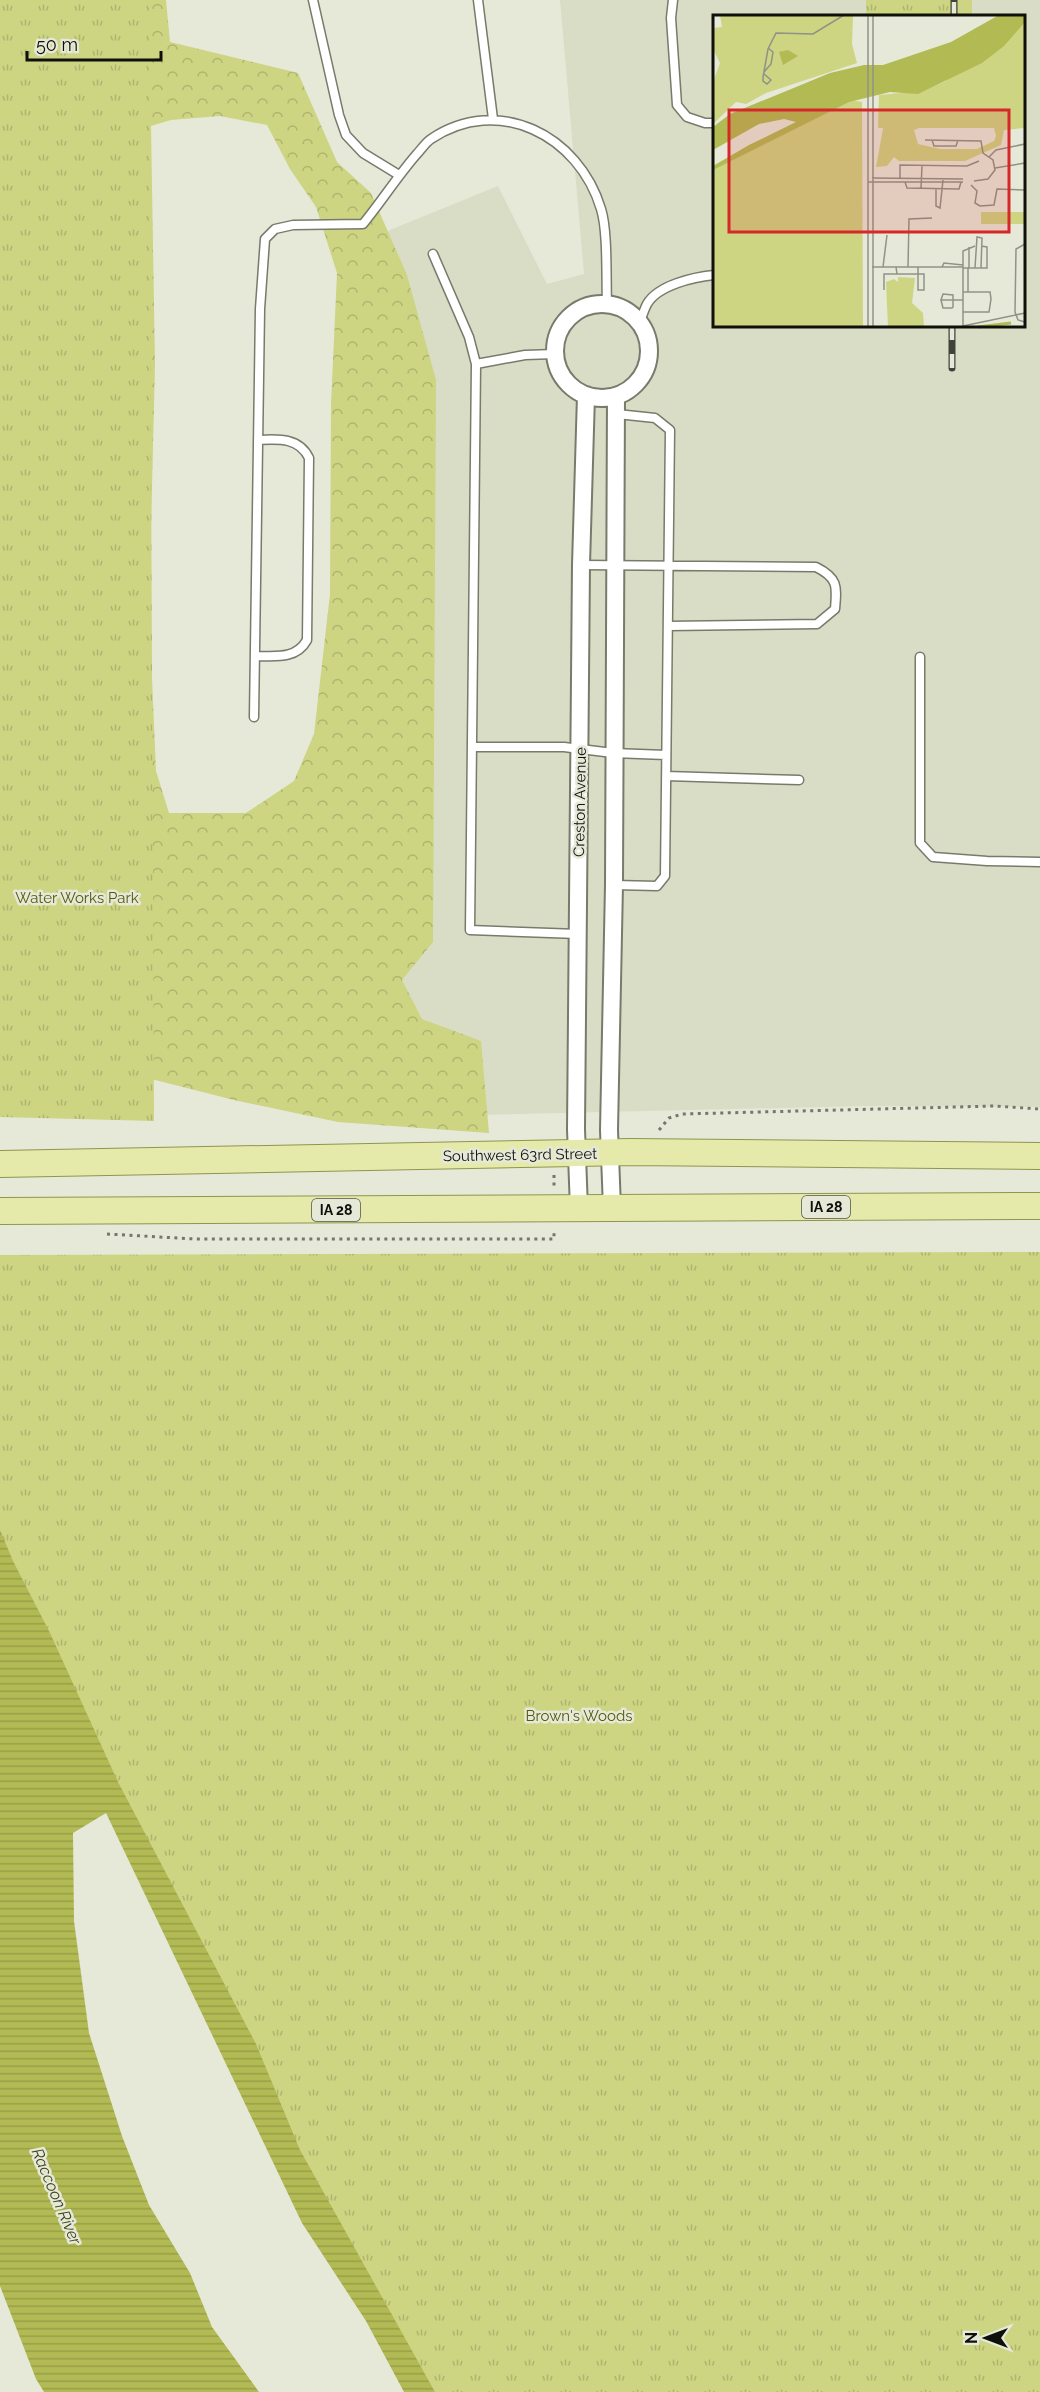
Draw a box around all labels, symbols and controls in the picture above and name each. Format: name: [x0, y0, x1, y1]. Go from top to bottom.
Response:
inset map: [713, 15, 1025, 327]
scale bar: [27, 24, 160, 62]
text: 50 m: [36, 34, 78, 55]
street label: Creston Avenue: [570, 747, 590, 857]
park label: Water Works Park: [15, 889, 139, 907]
street label: Southwest 63rd Street: [443, 1145, 597, 1165]
road number: IA 28: [802, 1196, 850, 1218]
road number: IA 28: [312, 1199, 360, 1221]
park label: Brown's Woods: [526, 1707, 632, 1725]
water label: Raccoon River: [28, 2145, 86, 2248]
north arrow: [956, 2308, 1016, 2368]
text: N: [962, 2332, 981, 2344]

